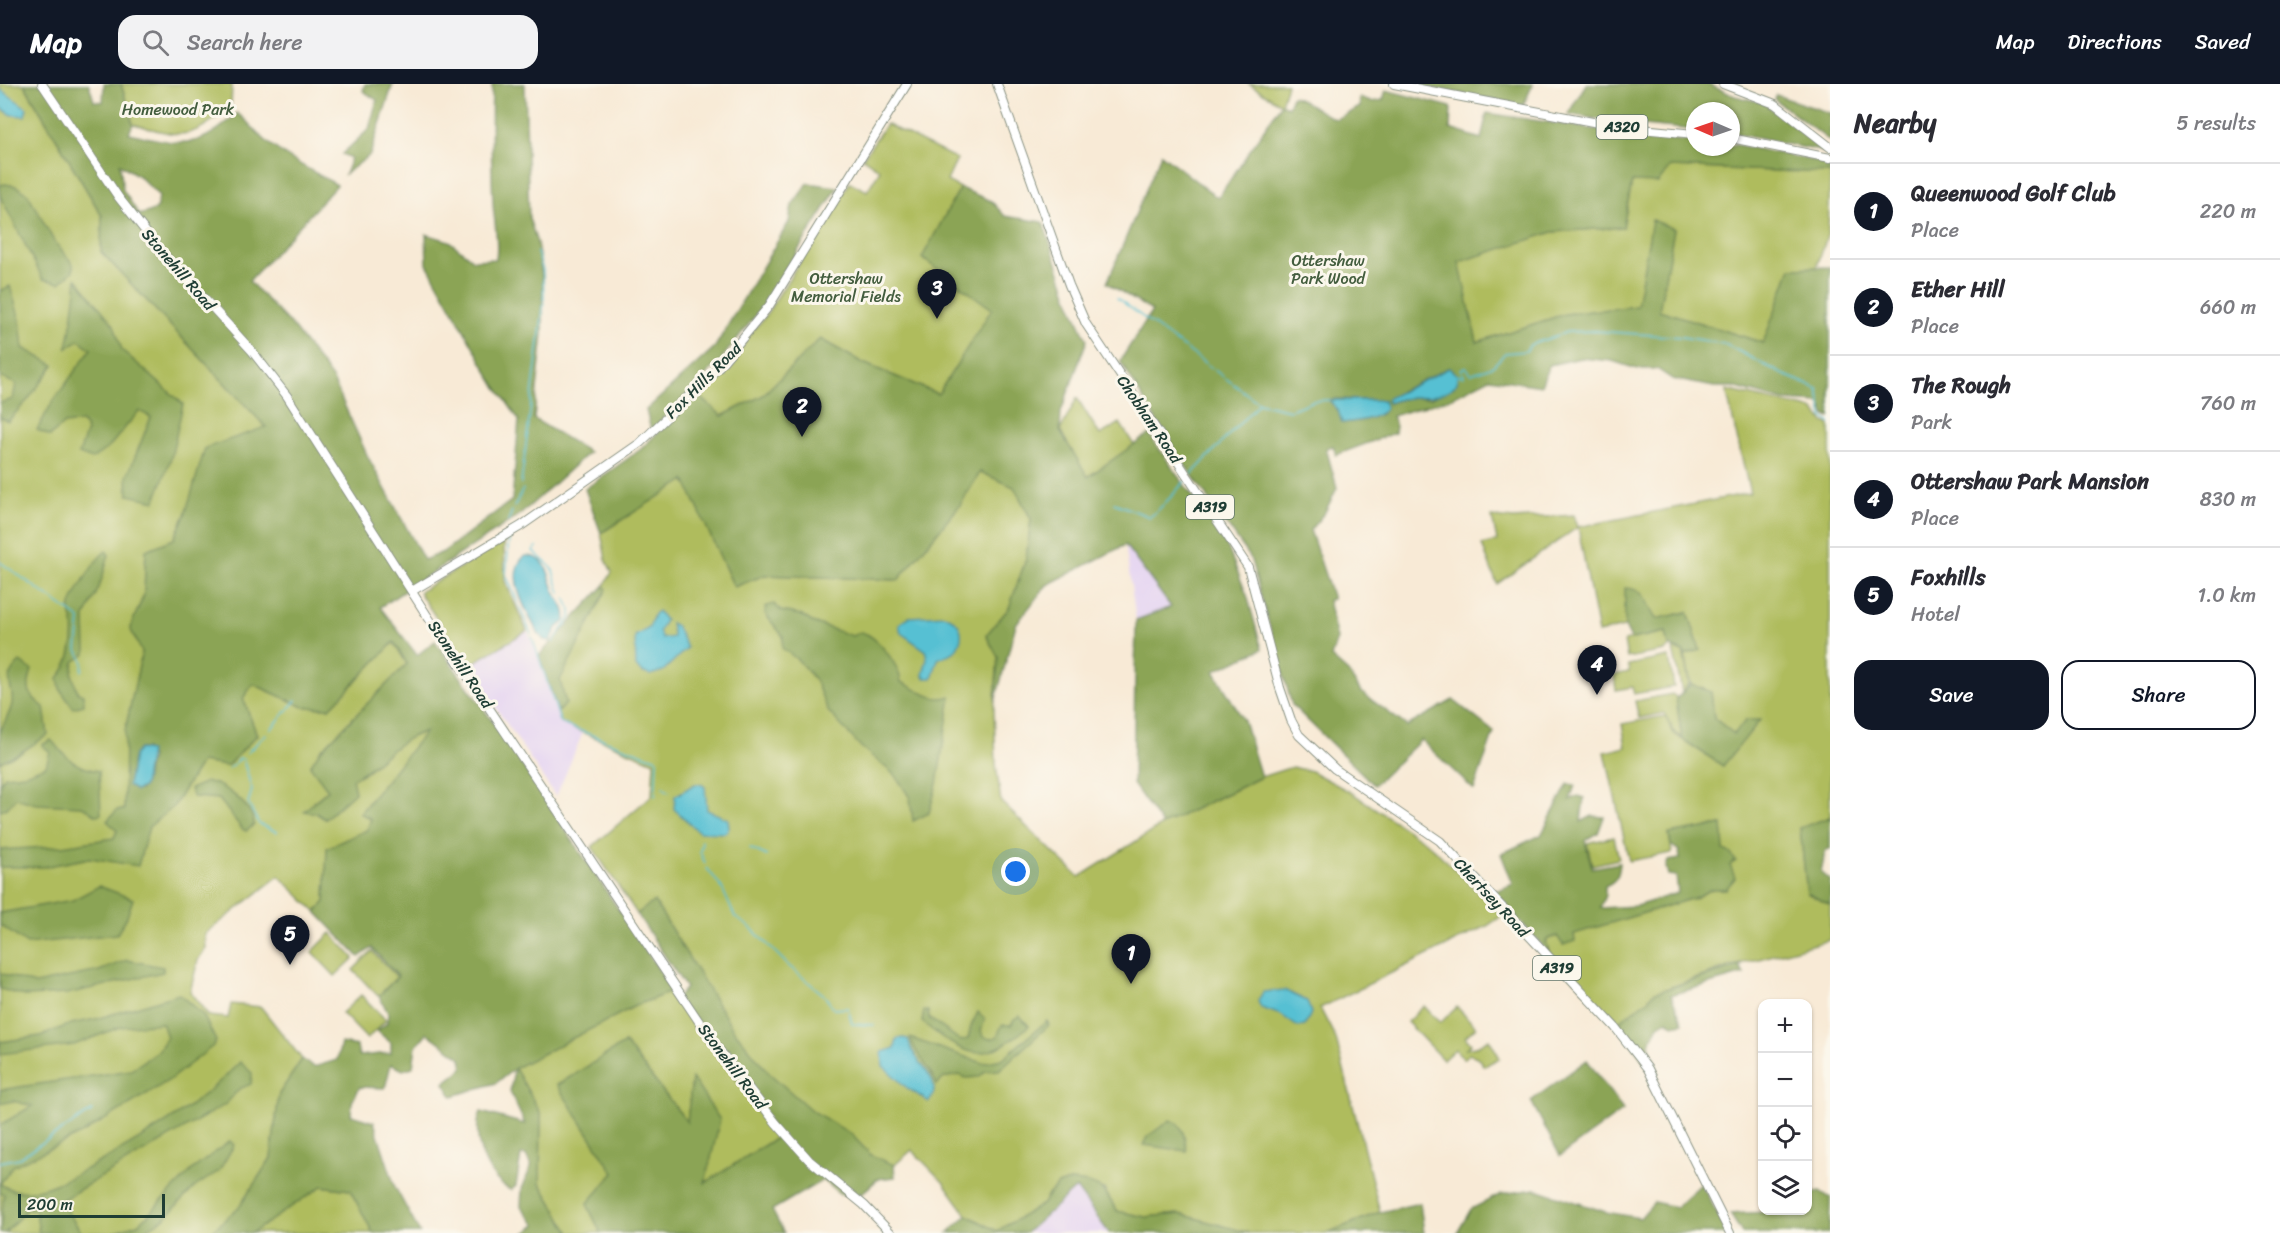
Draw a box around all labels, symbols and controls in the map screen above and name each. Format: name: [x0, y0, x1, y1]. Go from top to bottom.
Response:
search box: [118, 15, 538, 69]
text: Map: [30, 18, 82, 67]
text: Search here: [187, 23, 303, 62]
text: Map: [1996, 23, 2034, 61]
text: Directions: [2067, 23, 2162, 61]
text: Saved: [2195, 23, 2250, 61]
icon: search: [139, 26, 172, 59]
park label: Homewood Park: [122, 95, 235, 124]
text: Nearby: [1854, 100, 1936, 146]
north arrow: [1686, 102, 1740, 156]
text: 5 results: [2177, 106, 2256, 141]
road number: A320: [1596, 115, 1648, 139]
text: Queenwood Golf Club: [1911, 174, 2116, 213]
text: 1: [1869, 194, 1878, 229]
text: 220 m: [2200, 194, 2256, 229]
text: Place: [1911, 213, 1959, 248]
street label: Stonehill Road: [134, 221, 224, 319]
park label: Ottershaw Park Wood: [1291, 246, 1367, 293]
park label: Ottershaw Memorial Fields: [791, 264, 901, 311]
pin: 3: [918, 270, 956, 319]
text: Ether Hill: [1911, 270, 2005, 309]
text: 2: [1868, 290, 1879, 325]
text: 660 m: [2200, 290, 2256, 325]
text: Place: [1911, 309, 1959, 344]
street label: Fox Hills Road: [658, 334, 750, 426]
text: The Rough: [1911, 366, 2011, 405]
street label: Chobham Road: [1109, 369, 1191, 471]
text: 3: [1868, 386, 1879, 421]
text: 760 m: [2200, 386, 2256, 421]
pin: 2: [782, 388, 822, 437]
text: Park: [1911, 405, 1952, 440]
text: Ottershaw Park Mansion: [1911, 462, 2149, 501]
text: 4: [1867, 482, 1880, 517]
text: 830 m: [2200, 482, 2256, 517]
road number: A319: [1186, 495, 1234, 519]
text: Place: [1911, 501, 1959, 536]
text: Foxhills: [1911, 558, 1986, 597]
text: 5: [1867, 578, 1880, 613]
text: 1.0 km: [2198, 578, 2256, 613]
text: Hotel: [1911, 597, 1960, 632]
street label: Stonehill Road: [420, 614, 502, 716]
pin: 4: [1578, 646, 1616, 695]
button: Save: [1854, 660, 2049, 730]
button: Share: [2061, 660, 2256, 730]
street label: Chertsey Road: [1446, 850, 1538, 946]
your location: [1001, 857, 1030, 886]
pin: 5: [270, 916, 310, 965]
pin: 1: [1112, 934, 1150, 984]
road number: A319: [1533, 956, 1581, 980]
map controls: [1758, 999, 1812, 1215]
button: +: [1758, 999, 1812, 1053]
street label: Stonehill Road: [690, 1017, 776, 1117]
button: −: [1758, 1053, 1812, 1107]
button: locate: [1758, 1107, 1812, 1161]
button: layers: [1758, 1161, 1812, 1215]
text: 200 m: [27, 1190, 73, 1219]
scale bar: [18, 1191, 165, 1218]

